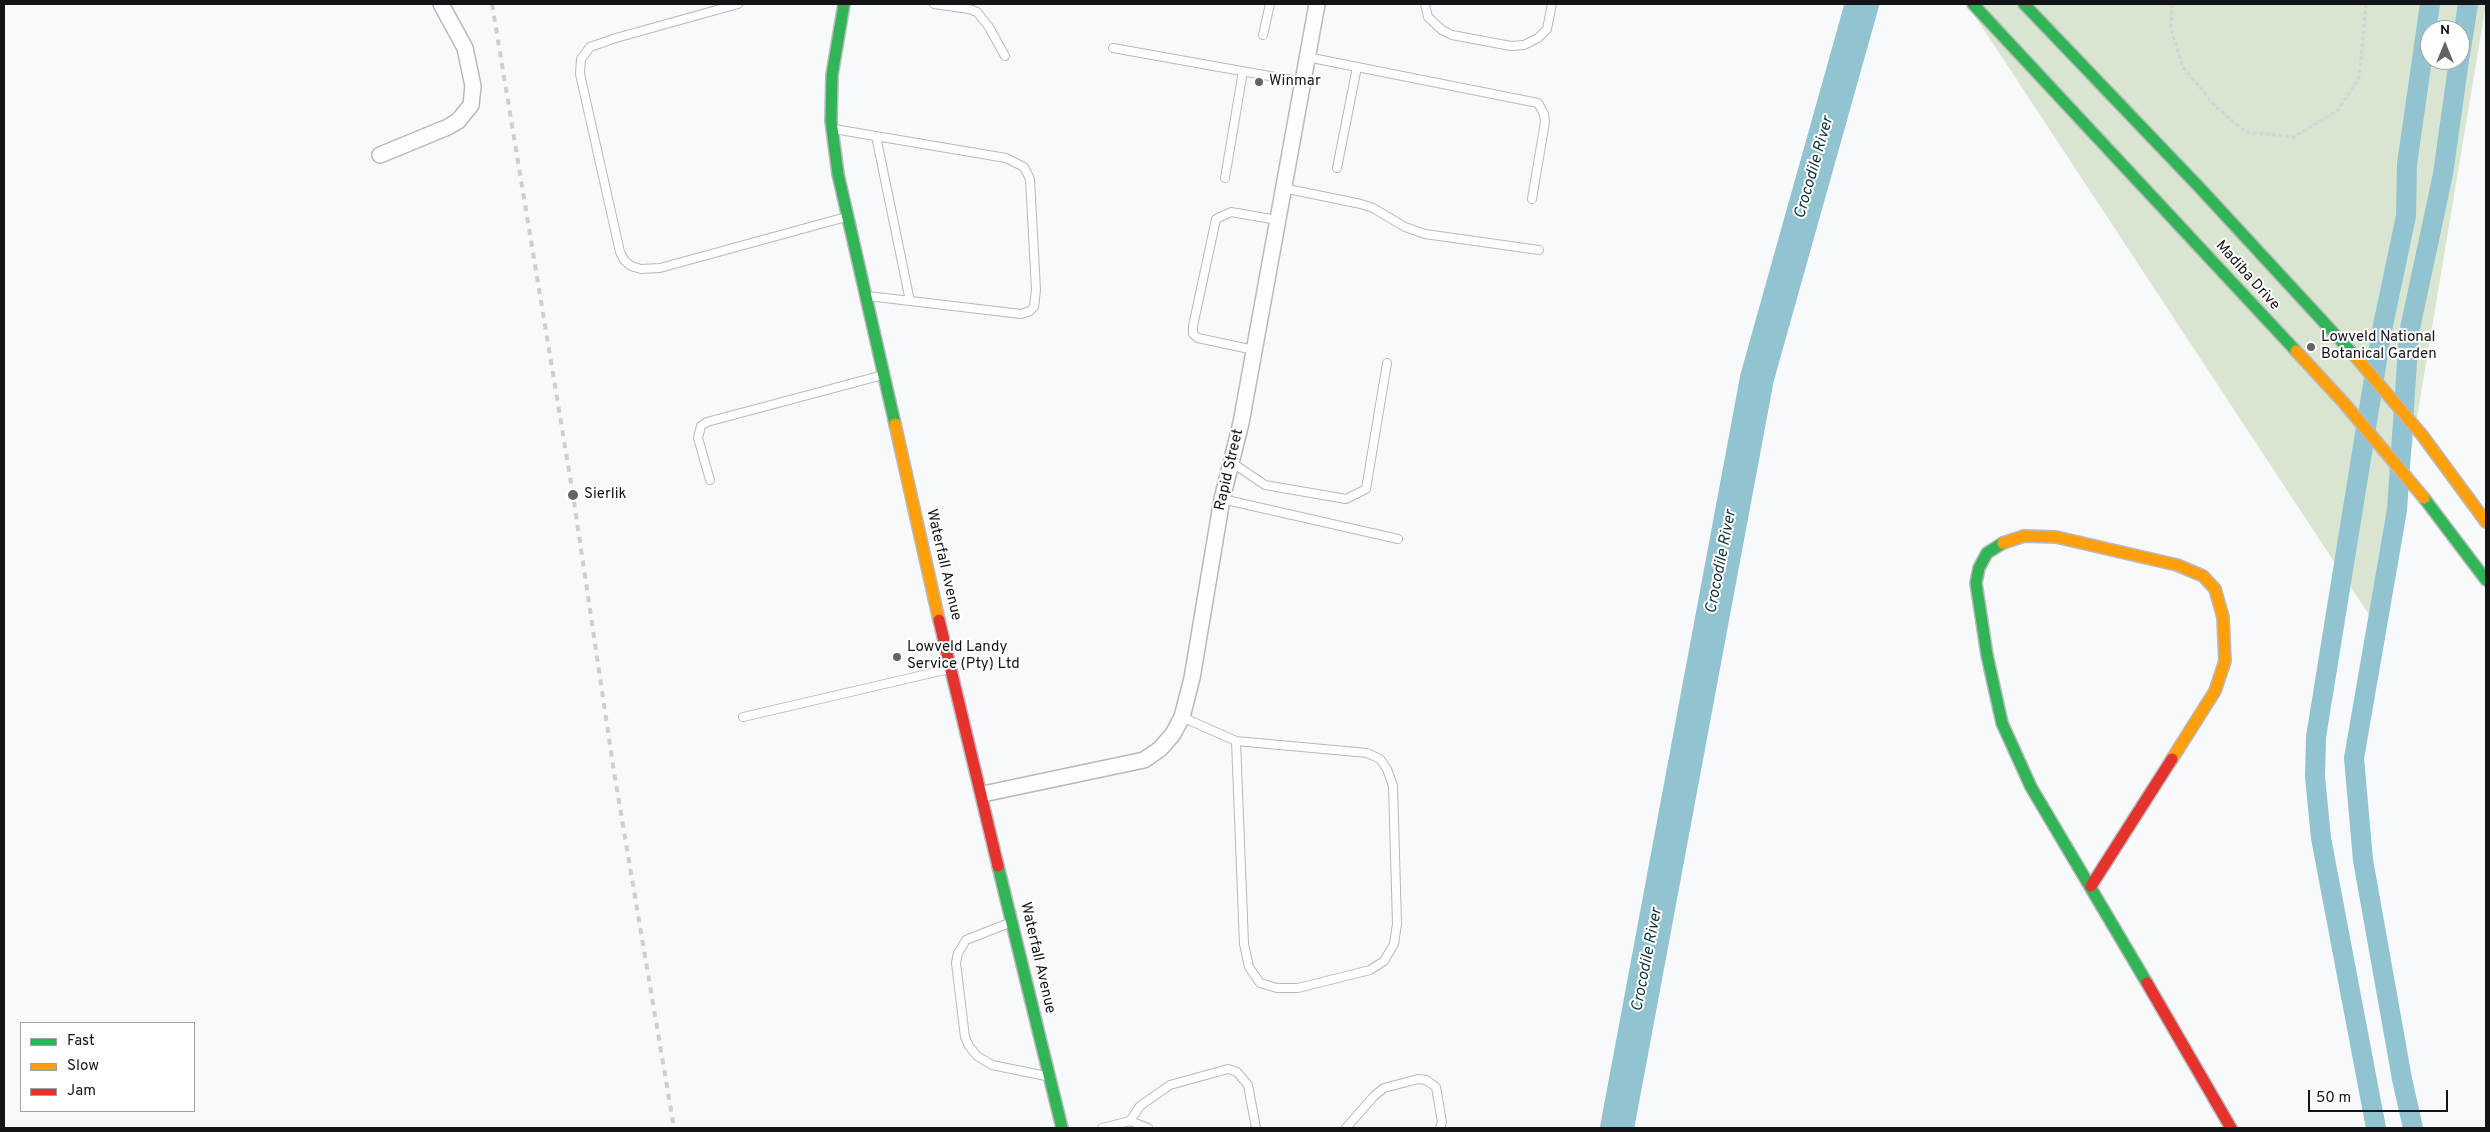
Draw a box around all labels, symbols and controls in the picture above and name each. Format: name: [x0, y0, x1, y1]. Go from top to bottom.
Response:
north arrow: [2420, 20, 2470, 70]
text: N: [2440, 22, 2450, 39]
place label: Winmar: [1269, 73, 1321, 91]
marker: Winmar: [1253, 76, 1265, 88]
water label: Crocodile River: [1791, 115, 1839, 221]
street label: Madiba Drive: [2211, 237, 2283, 315]
place label: Lowveld National Botanical Garden: [2321, 329, 2437, 364]
marker: Lowveld National Botanical Garden: [2305, 341, 2317, 353]
street label: Rapid Street: [1212, 427, 1248, 513]
place label: Sierlik: [584, 486, 626, 504]
marker: Sierlik: [566, 488, 580, 502]
street label: Waterfall Avenue: [921, 507, 965, 623]
water label: Crocodile River: [1703, 508, 1741, 616]
place label: Lowveld Landy Service (Pty) Ltd: [907, 639, 1020, 674]
marker: Lowveld Landy Service (Pty) Ltd: [891, 651, 903, 663]
street label: Waterfall Avenue: [1015, 900, 1059, 1016]
water label: Crocodile River: [1629, 906, 1667, 1014]
legend: [20, 1022, 195, 1112]
text: Fast: [67, 1032, 95, 1051]
text: Slow: [67, 1057, 99, 1076]
scale bar: [2310, 1080, 2450, 1112]
text: Jam: [67, 1082, 96, 1101]
text: 50 m: [2316, 1089, 2351, 1108]

